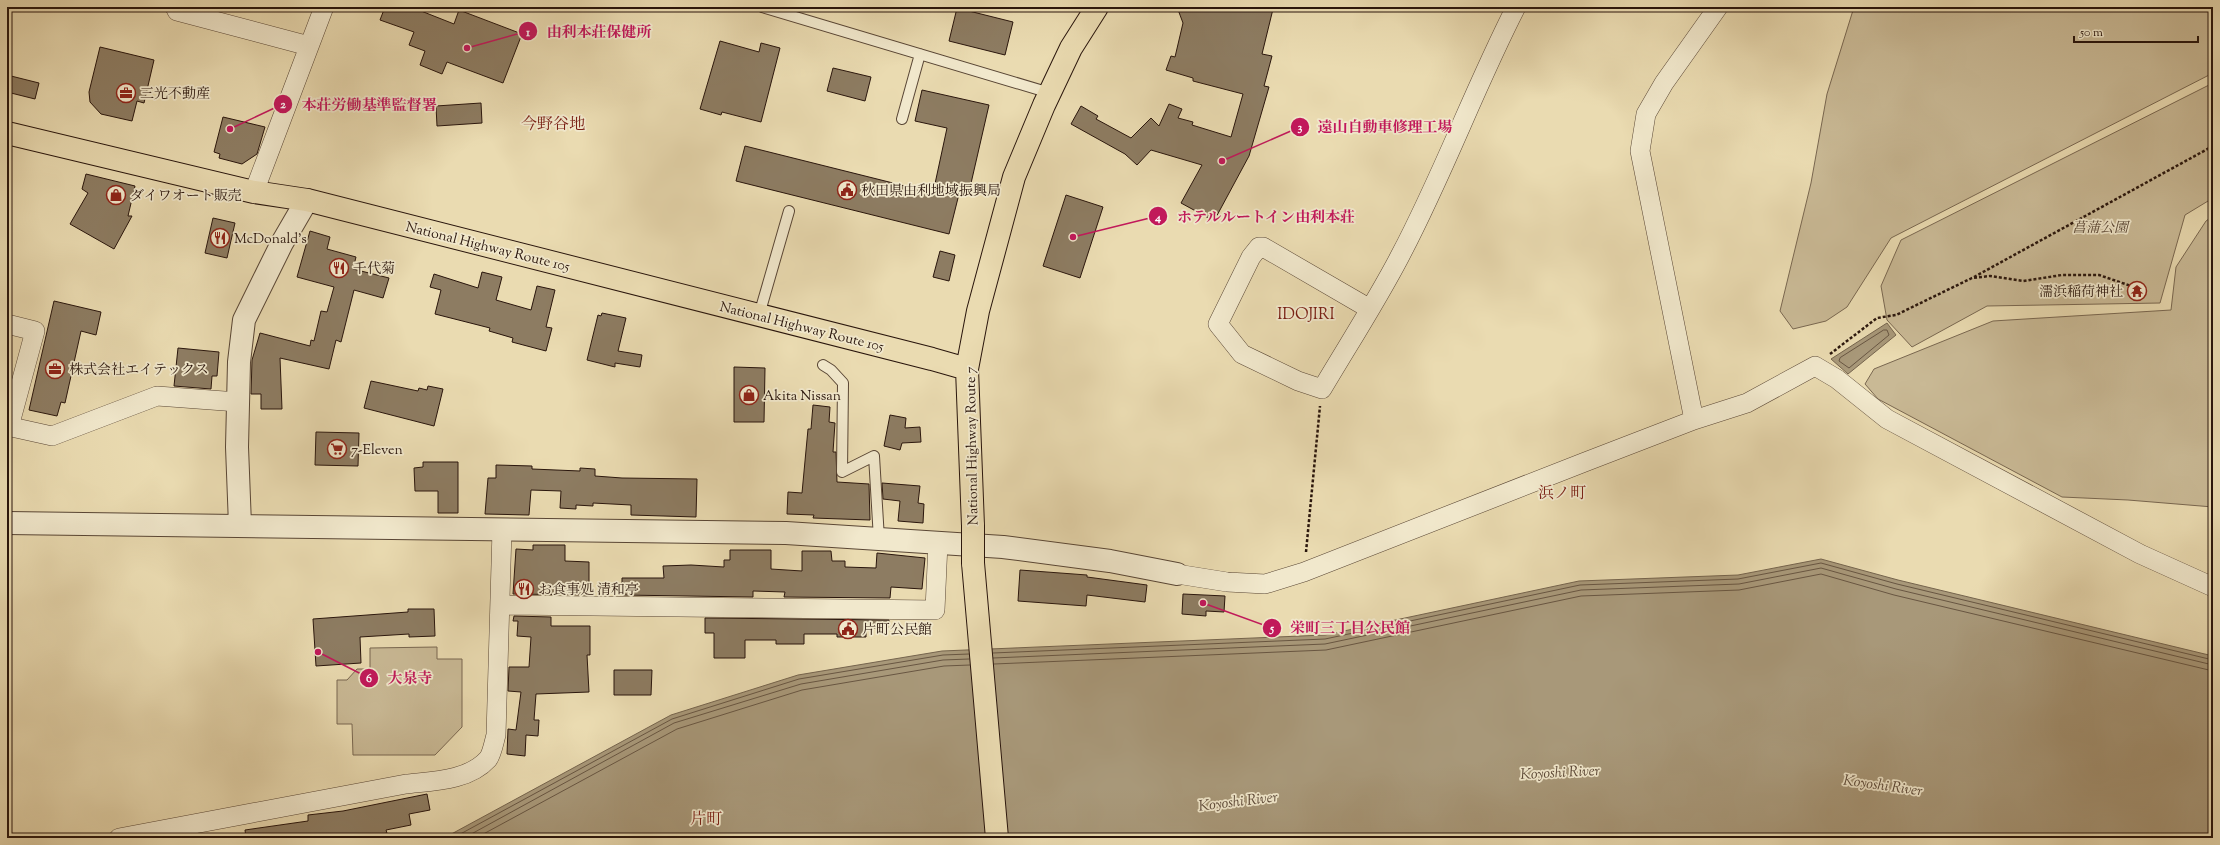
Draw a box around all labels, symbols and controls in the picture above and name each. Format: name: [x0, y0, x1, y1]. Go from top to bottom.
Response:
callout: 由利本荘保健所: [518, 18, 659, 45]
scale bar: [2074, 18, 2198, 44]
text: 由利本荘保健所: [546, 23, 652, 44]
text: 1: [525, 24, 531, 42]
text: 50 m: [2079, 24, 2103, 42]
office icon: 三光不動産: [115, 82, 137, 104]
place label: 三光不動産: [140, 85, 210, 105]
callout: 本荘労働基準監督署: [273, 91, 444, 118]
text: 2: [280, 96, 286, 114]
text: 本荘労働基準監督署: [301, 96, 437, 117]
callout: 遠山自動車修理工場: [1290, 113, 1461, 140]
district label: 今野谷地: [521, 114, 585, 137]
text: 遠山自動車修理工場: [1317, 118, 1453, 139]
text: 3: [1298, 119, 1303, 137]
public building icon: 秋田県由利地域振興局: [836, 179, 858, 201]
place label: 秋田県由利地域振興局: [861, 182, 1001, 202]
shop icon: ダイワオート販売: [105, 184, 127, 206]
place label: ダイワオート販売: [130, 187, 242, 207]
callout: ホテルルートイン由利本荘: [1148, 203, 1364, 230]
text: ホテルルートイン由利本荘: [1177, 208, 1355, 229]
text: 4: [1154, 209, 1161, 227]
street label: National Highway Route 105: [403, 218, 572, 278]
park label: 菖蒲公園: [2072, 219, 2130, 239]
restaurant icon: McDonald's: [209, 227, 231, 249]
place label: McDonald's: [234, 230, 307, 250]
restaurant icon: 千代菊: [328, 257, 350, 279]
place label: 千代菊: [353, 260, 395, 280]
temple icon: 濡浜稲荷神社: [2126, 280, 2148, 302]
place label: 濡浜稲荷神社: [2039, 283, 2123, 303]
street label: National Highway Route 105: [717, 298, 886, 358]
district label: IDOJIRI: [1277, 304, 1335, 327]
office icon: 株式会社エイテックス: [44, 358, 66, 380]
place label: 株式会社エイテックス: [69, 361, 209, 381]
street label: National Highway Route 7: [962, 366, 984, 525]
shop icon: Akita Nissan: [738, 384, 760, 406]
place label: Akita Nissan: [763, 387, 841, 407]
supermarket icon: 7-Eleven: [326, 438, 348, 460]
place label: 7-Eleven: [351, 441, 403, 461]
district label: 浜ノ町: [1538, 483, 1586, 506]
restaurant icon: お食事処 清和亭: [513, 578, 535, 600]
place label: お食事処 清和亭: [538, 581, 639, 601]
callout: 栄町三丁目公民館: [1262, 614, 1418, 641]
public building icon: 片町公民館: [837, 618, 859, 640]
text: 栄町三丁目公民館: [1290, 619, 1410, 640]
text: 5: [1269, 620, 1275, 638]
place label: 片町公民館: [862, 621, 932, 641]
callout: 大泉寺: [359, 664, 440, 691]
text: 大泉寺: [387, 669, 433, 690]
text: 6: [366, 670, 372, 688]
water label: Koyoshi River: [1520, 761, 1601, 786]
water label: Koyoshi River: [1842, 771, 1924, 803]
water label: Koyoshi River: [1197, 787, 1280, 818]
district label: 片町: [690, 809, 722, 832]

